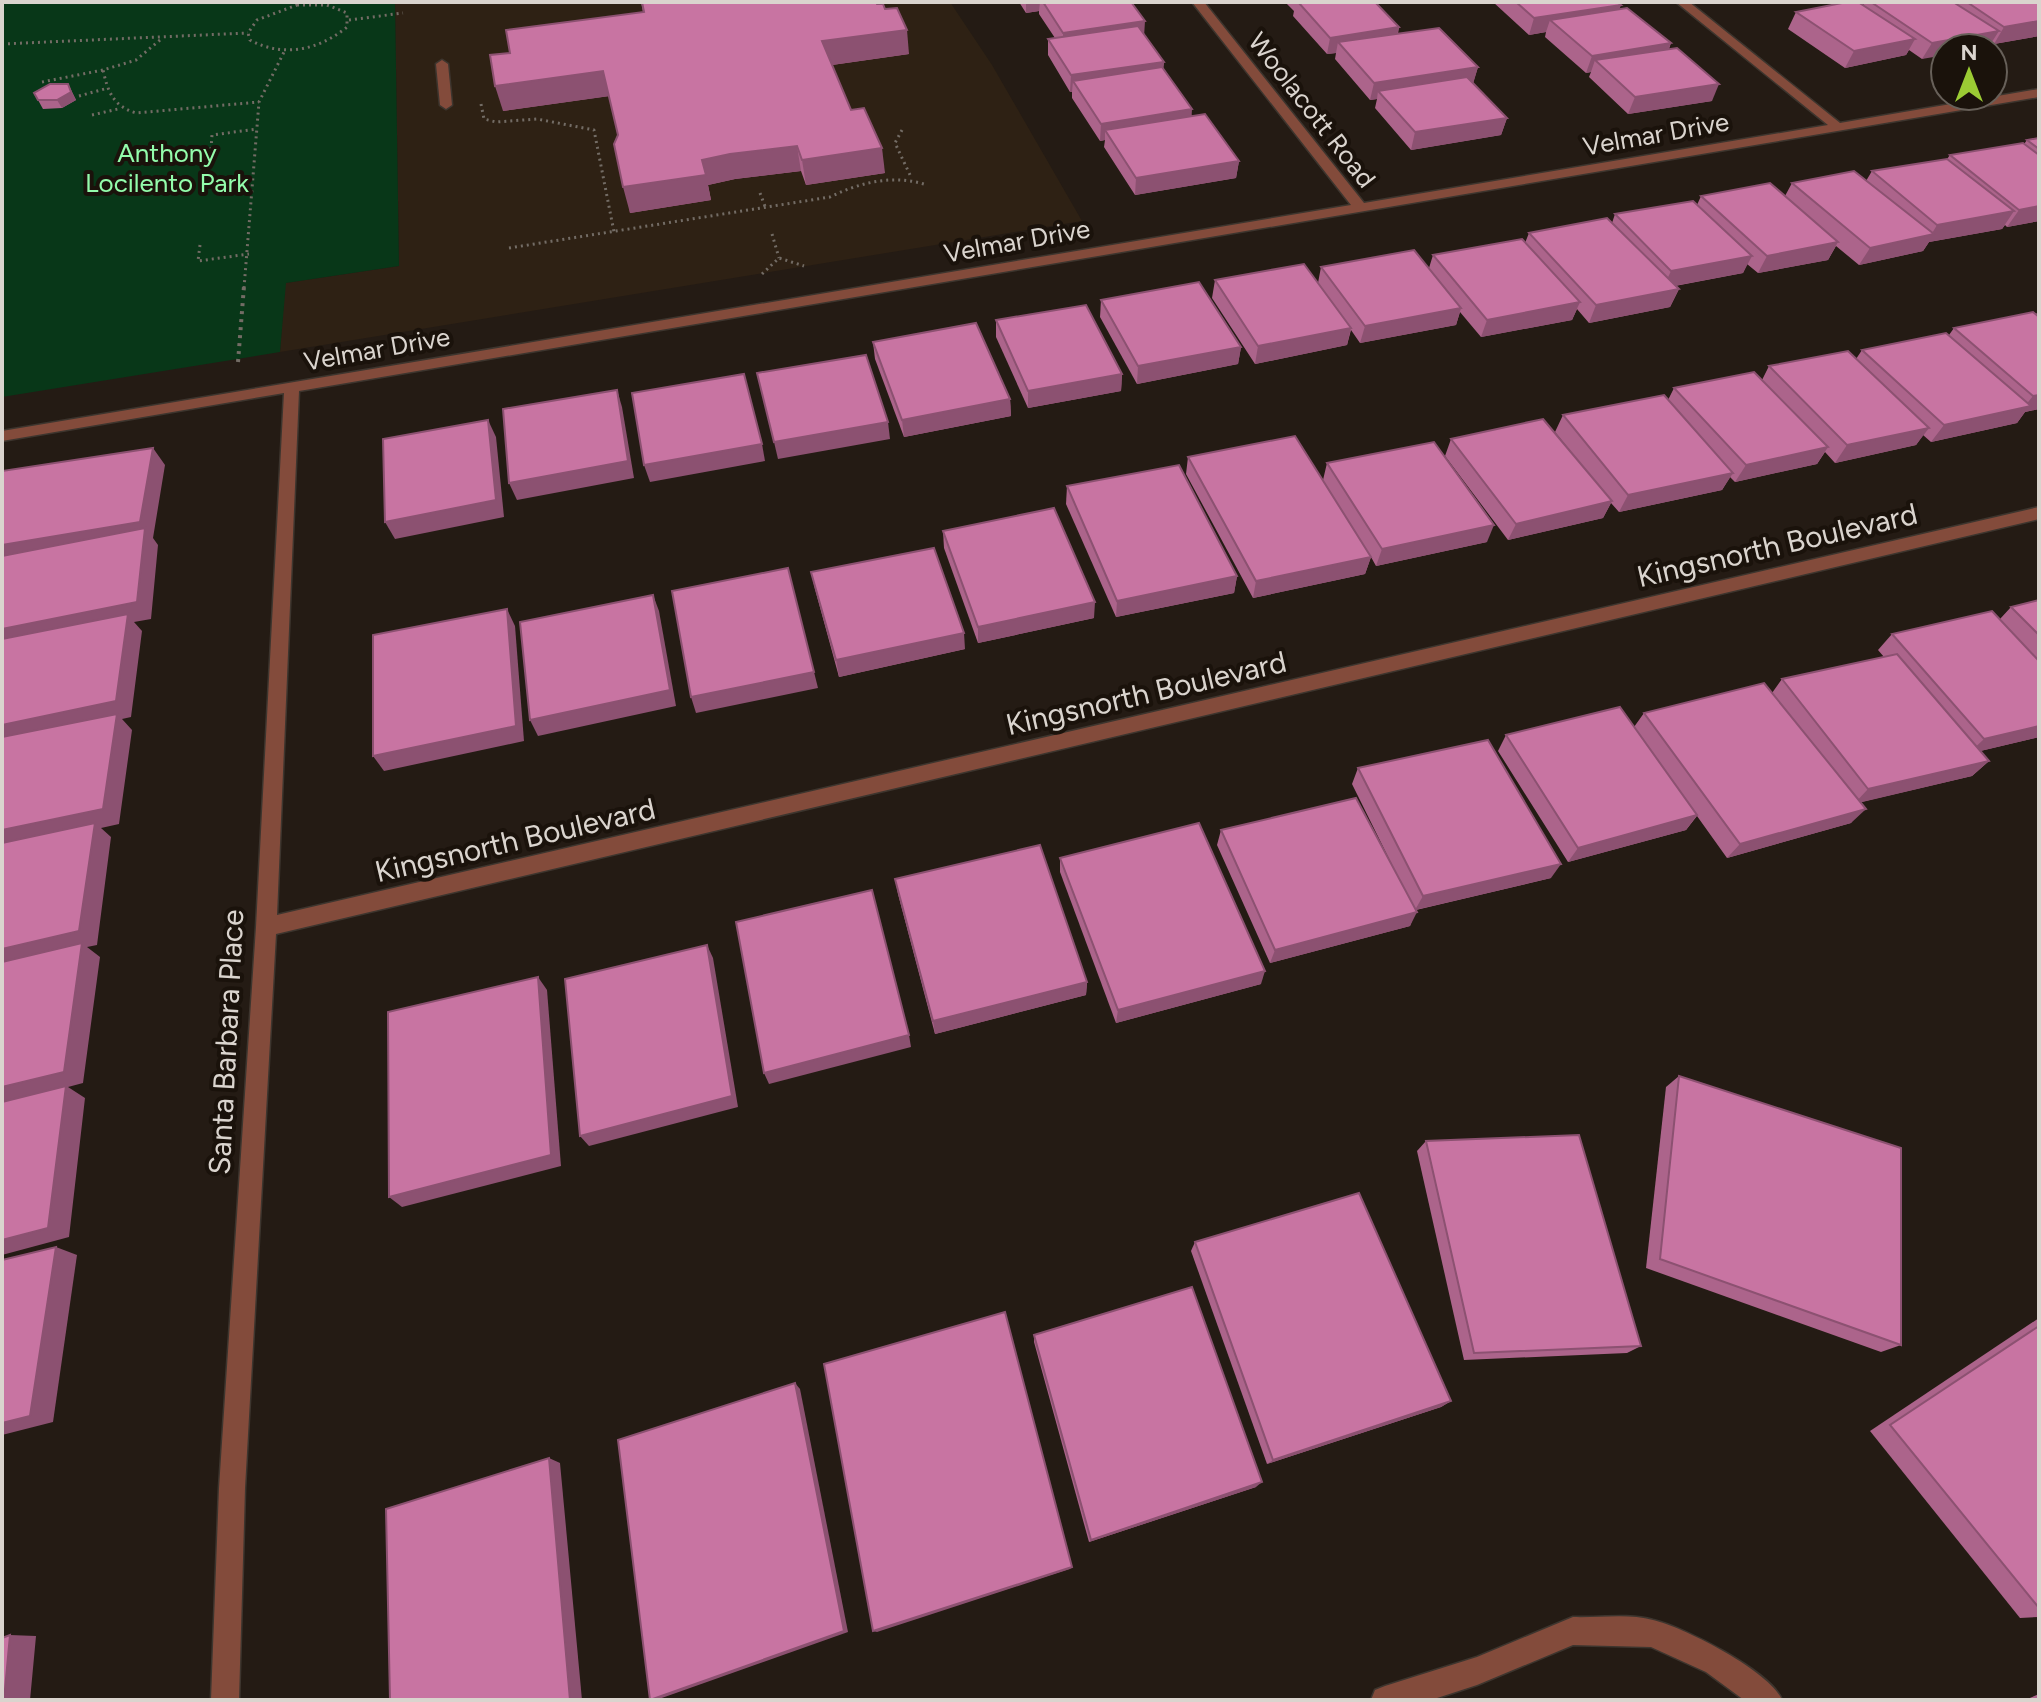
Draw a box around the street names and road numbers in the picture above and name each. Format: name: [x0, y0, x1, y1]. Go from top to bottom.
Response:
street label: Woolacott Road: [1241, 26, 1383, 194]
street label: Velmar Drive: [1581, 105, 1731, 163]
street label: Velmar Drive: [942, 212, 1092, 270]
street label: Velmar Drive: [302, 320, 452, 378]
street label: Kingsnorth Boulevard: [1633, 495, 1921, 595]
street label: Kingsnorth Boulevard: [1002, 643, 1290, 743]
street label: Kingsnorth Boulevard: [371, 790, 659, 890]
street label: Santa Barbara Place: [201, 908, 251, 1176]

